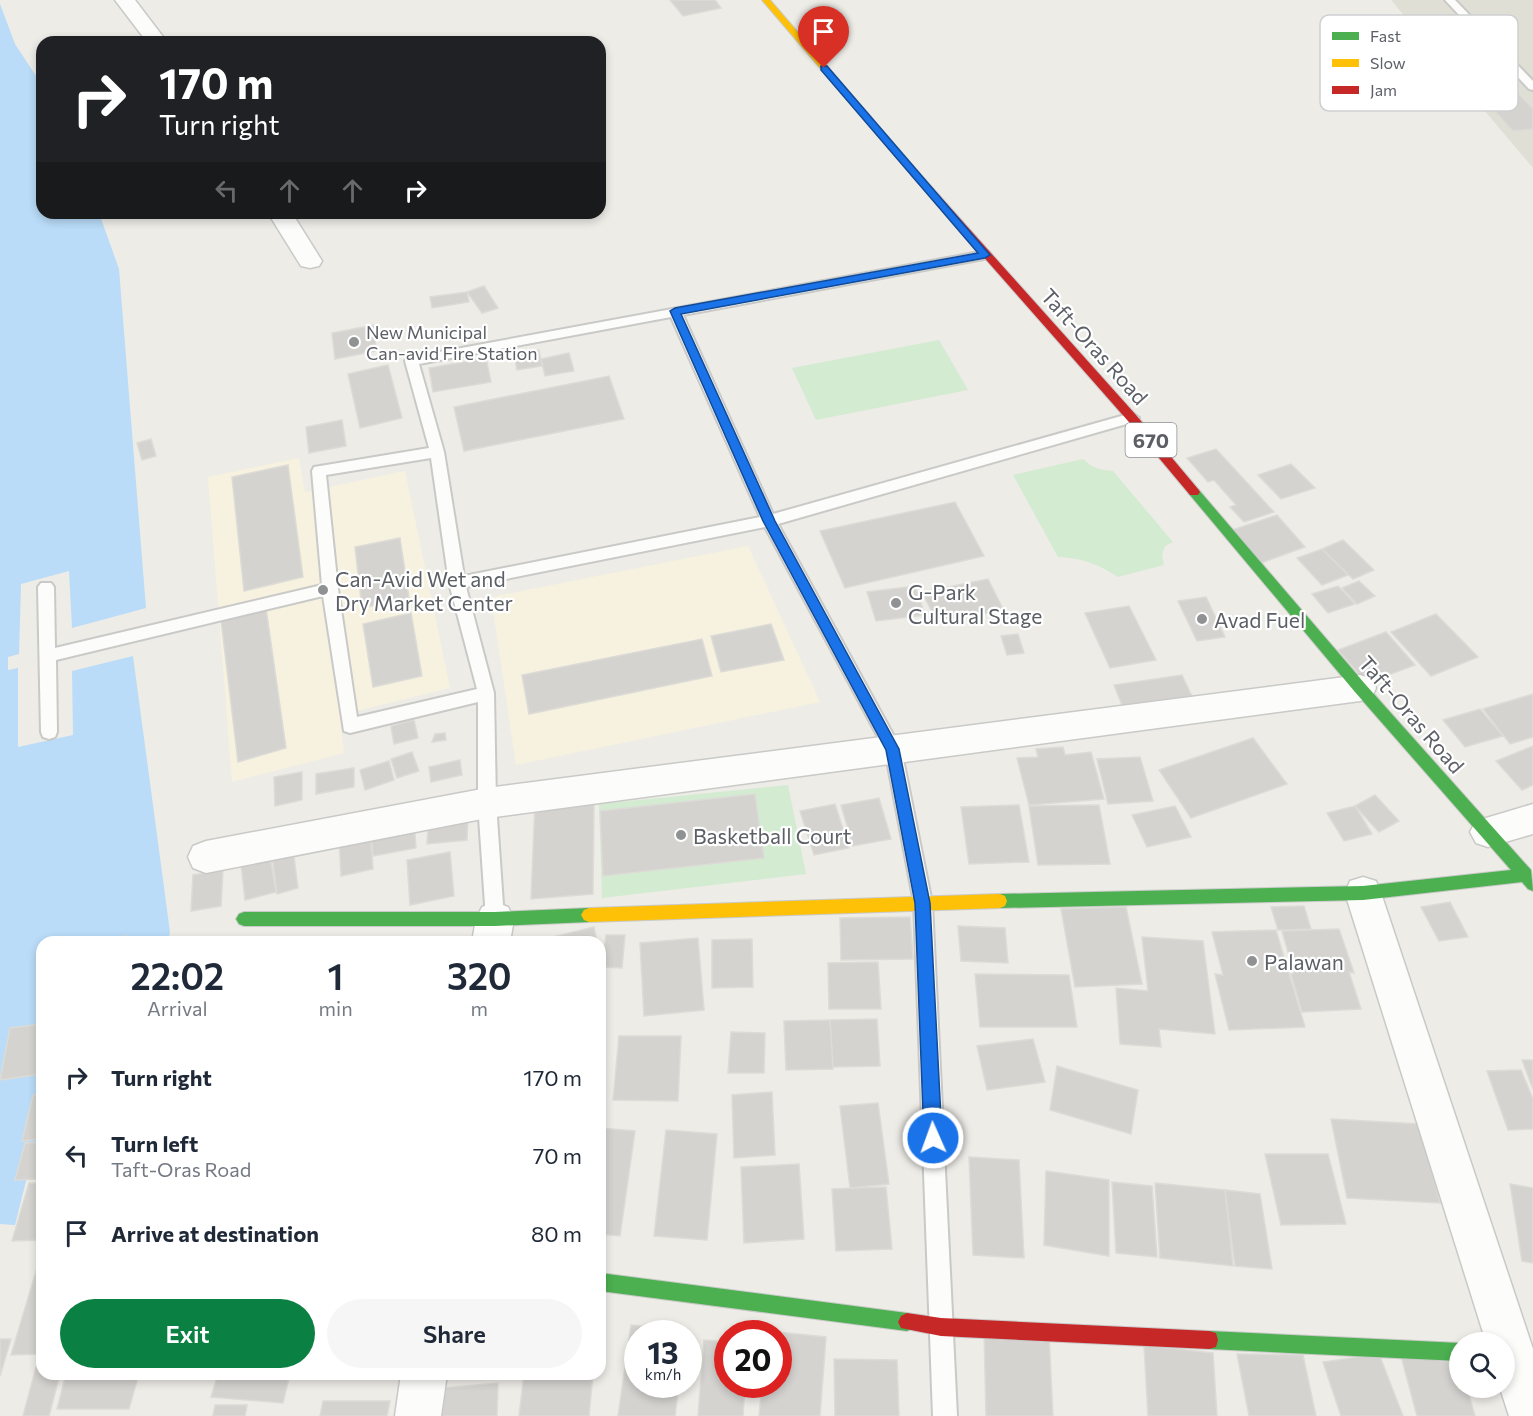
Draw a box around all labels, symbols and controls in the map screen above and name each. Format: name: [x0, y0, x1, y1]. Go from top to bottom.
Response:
pin: [798, 6, 849, 68]
icon: arrive: [807, 15, 840, 48]
legend: [1320, 15, 1518, 111]
text: Fast: [1370, 26, 1401, 45]
text: Slow: [1370, 53, 1406, 72]
text: 170 m: [159, 56, 273, 108]
icon: right: [60, 60, 138, 138]
text: Jam: [1370, 80, 1397, 99]
text: Turn right: [159, 108, 279, 141]
icon: left: [210, 174, 243, 207]
icon: ahead: [273, 174, 306, 207]
icon: ahead: [336, 174, 369, 207]
icon: right: [399, 174, 432, 207]
street label: Taft-Oras Road: [1036, 283, 1154, 409]
place label: New Municipal Can-avid Fire Station: [366, 321, 538, 364]
marker: New Municipal Can-avid Fire Station: [347, 335, 361, 349]
road number: 670: [1126, 423, 1176, 457]
place label: Can-Avid Wet and Dry Market Center: [335, 566, 513, 615]
place label: G-Park Cultural Stage: [908, 579, 1042, 628]
marker: Can-Avid Wet and Dry Market Center: [316, 583, 330, 597]
marker: G-Park Cultural Stage: [889, 596, 903, 610]
place label: Avad Fuel: [1214, 607, 1305, 632]
marker: Avad Fuel: [1195, 612, 1209, 626]
street label: Taft-Oras Road: [1354, 650, 1470, 778]
place label: Basketball Court: [693, 823, 851, 848]
marker: Basketball Court: [674, 828, 688, 842]
place label: Palawan: [1264, 949, 1344, 974]
text: 22:02: [130, 953, 224, 997]
text: 1: [328, 953, 344, 997]
text: 320: [447, 953, 512, 997]
marker: Palawan: [1245, 954, 1259, 968]
text: Arrival: [147, 996, 208, 1020]
text: min: [319, 996, 353, 1020]
text: m: [471, 996, 488, 1020]
icon: right: [60, 1061, 93, 1094]
text: Turn right: [111, 1064, 212, 1091]
text: 170 m: [523, 1064, 582, 1091]
position arrow: [901, 1106, 965, 1170]
text: Turn left: [111, 1130, 198, 1157]
icon: left: [60, 1139, 93, 1172]
text: 70 m: [533, 1142, 582, 1169]
text: Taft-Oras Road: [111, 1157, 251, 1181]
icon: arrive: [60, 1217, 93, 1250]
text: Arrive at destination: [111, 1220, 319, 1247]
text: 80 m: [531, 1220, 582, 1247]
button: Exit: [60, 1299, 315, 1368]
button: Share: [327, 1299, 582, 1368]
speed limit sign: 20: [714, 1320, 792, 1398]
map controls: [1449, 1332, 1515, 1398]
button: search: [1449, 1332, 1515, 1398]
text: 13: [647, 1333, 679, 1370]
text: km/h: [645, 1365, 681, 1383]

